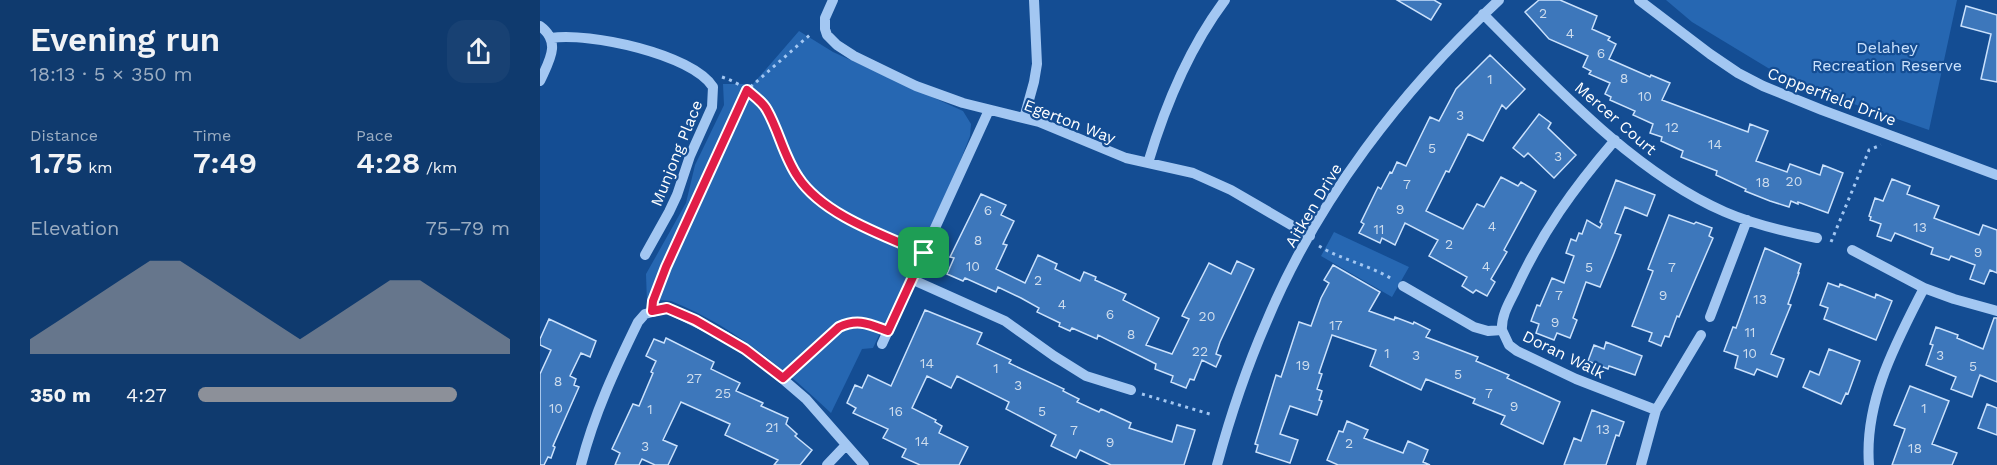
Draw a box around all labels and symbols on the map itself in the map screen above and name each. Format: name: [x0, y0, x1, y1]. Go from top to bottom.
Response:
house number: 2: [1539, 5, 1547, 21]
house number: 4: [1566, 25, 1574, 41]
park label: Delahey Recreation Reserve: [1812, 38, 1962, 75]
house number: 6: [1597, 45, 1605, 61]
street label: Copperfield Drive: [1765, 63, 1899, 130]
house number: 8: [1620, 70, 1628, 86]
house number: 1: [1487, 71, 1493, 87]
street label: Mercer Court: [1571, 78, 1661, 159]
house number: 10: [1638, 88, 1652, 104]
street label: Egerton Way: [1021, 95, 1119, 148]
street label: Munjong Place: [646, 97, 706, 209]
house number: 3: [1456, 107, 1464, 123]
house number: 12: [1665, 119, 1679, 135]
house number: 14: [1708, 136, 1722, 152]
house number: 5: [1428, 140, 1436, 156]
house number: 3: [1554, 148, 1562, 164]
street label: Aitken Drive: [1281, 160, 1346, 251]
house number: 20: [1786, 173, 1802, 189]
house number: 18: [1756, 174, 1770, 190]
house number: 7: [1403, 176, 1411, 192]
house number: 9: [1396, 201, 1404, 217]
house number: 6: [984, 202, 992, 218]
house number: 4: [1488, 218, 1496, 234]
house number: 13: [1913, 219, 1927, 235]
house number: 11: [1374, 221, 1384, 237]
pin: [898, 227, 949, 278]
house number: 8: [974, 232, 982, 248]
house number: 2: [1445, 236, 1453, 252]
house number: 9: [1974, 244, 1982, 260]
house number: 10: [966, 258, 980, 274]
house number: 4: [1482, 258, 1490, 274]
house number: 5: [1585, 259, 1593, 275]
house number: 7: [1668, 259, 1676, 275]
house number: 2: [1034, 272, 1042, 288]
house number: 7: [1555, 287, 1563, 303]
house number: 9: [1659, 287, 1667, 303]
house number: 13: [1753, 291, 1767, 307]
house number: 4: [1058, 296, 1066, 312]
house number: 6: [1106, 306, 1114, 322]
house number: 20: [1199, 308, 1215, 324]
house number: 9: [1551, 314, 1559, 330]
house number: 17: [1329, 317, 1343, 333]
house number: 11: [1745, 324, 1755, 340]
house number: 8: [1127, 326, 1135, 342]
street label: Doran Walk: [1520, 326, 1608, 383]
house number: 22: [1192, 343, 1208, 359]
house number: 1: [1384, 345, 1390, 361]
house number: 10: [1743, 345, 1757, 361]
house number: 3: [1412, 347, 1420, 363]
house number: 3: [1936, 347, 1944, 363]
house number: 14: [920, 355, 934, 371]
house number: 19: [1296, 357, 1310, 373]
house number: 5: [1969, 358, 1977, 374]
house number: 1: [993, 360, 999, 376]
house number: 5: [1454, 366, 1462, 382]
house number: 27: [686, 370, 702, 386]
house number: 8: [554, 373, 562, 389]
house number: 3: [1014, 377, 1022, 393]
house number: 25: [715, 385, 731, 401]
house number: 7: [1485, 385, 1493, 401]
house number: 9: [1510, 398, 1518, 414]
house number: 10: [549, 400, 563, 416]
house number: 1: [1921, 400, 1927, 416]
house number: 1: [647, 401, 653, 417]
house number: 16: [889, 403, 903, 419]
house number: 5: [1038, 403, 1046, 419]
house number: 21: [765, 419, 779, 435]
house number: 13: [1596, 421, 1610, 437]
house number: 7: [1070, 422, 1078, 438]
house number: 14: [915, 433, 929, 449]
house number: 9: [1106, 434, 1114, 450]
house number: 2: [1345, 435, 1353, 451]
house number: 3: [641, 438, 649, 454]
house number: 18: [1908, 440, 1922, 456]

